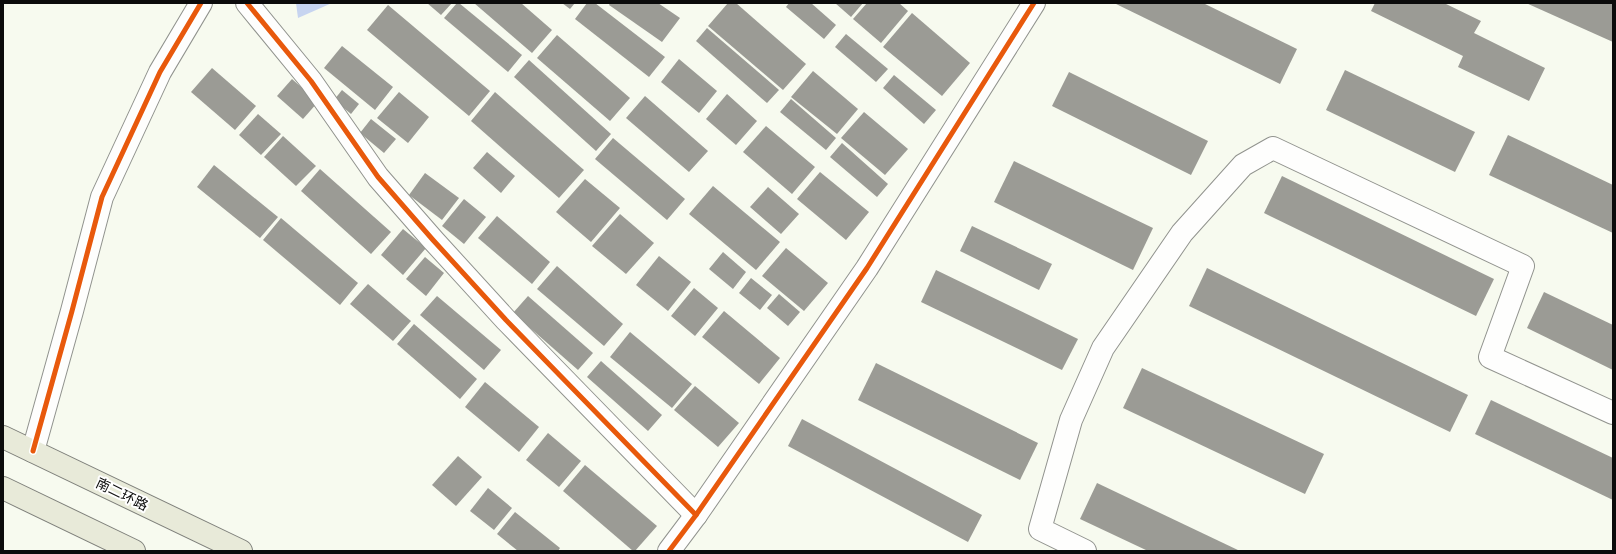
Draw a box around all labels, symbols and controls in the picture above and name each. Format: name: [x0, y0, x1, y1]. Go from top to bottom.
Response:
street label: 南二环路: [93, 473, 152, 514]

